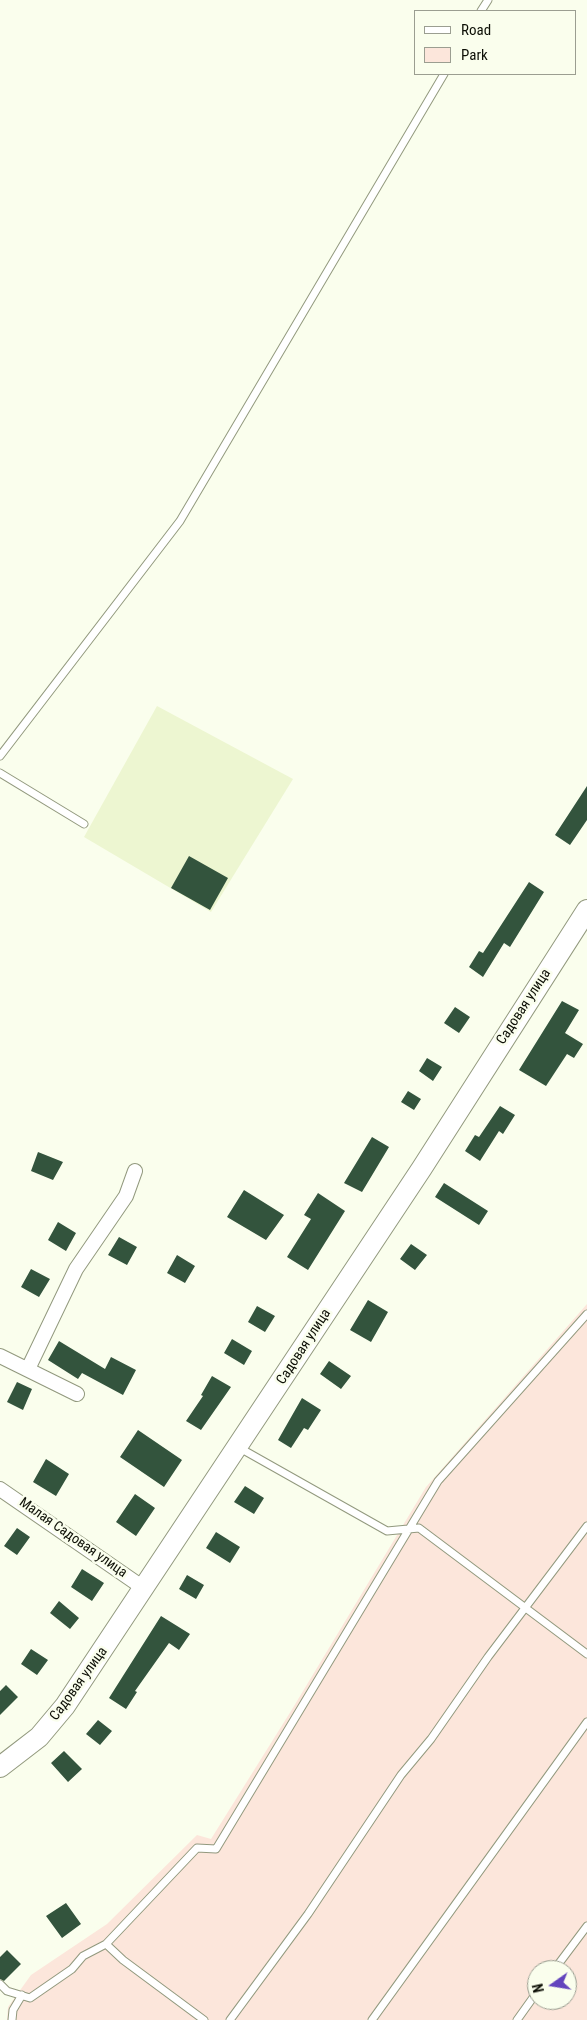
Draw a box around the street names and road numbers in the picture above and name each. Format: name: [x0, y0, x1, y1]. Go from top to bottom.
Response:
street label: Садовая улица: [493, 966, 555, 1048]
street label: Садовая улица: [273, 1306, 335, 1388]
street label: Малая Садовая улица: [16, 1494, 130, 1582]
street label: Садовая улица: [47, 1644, 111, 1724]

